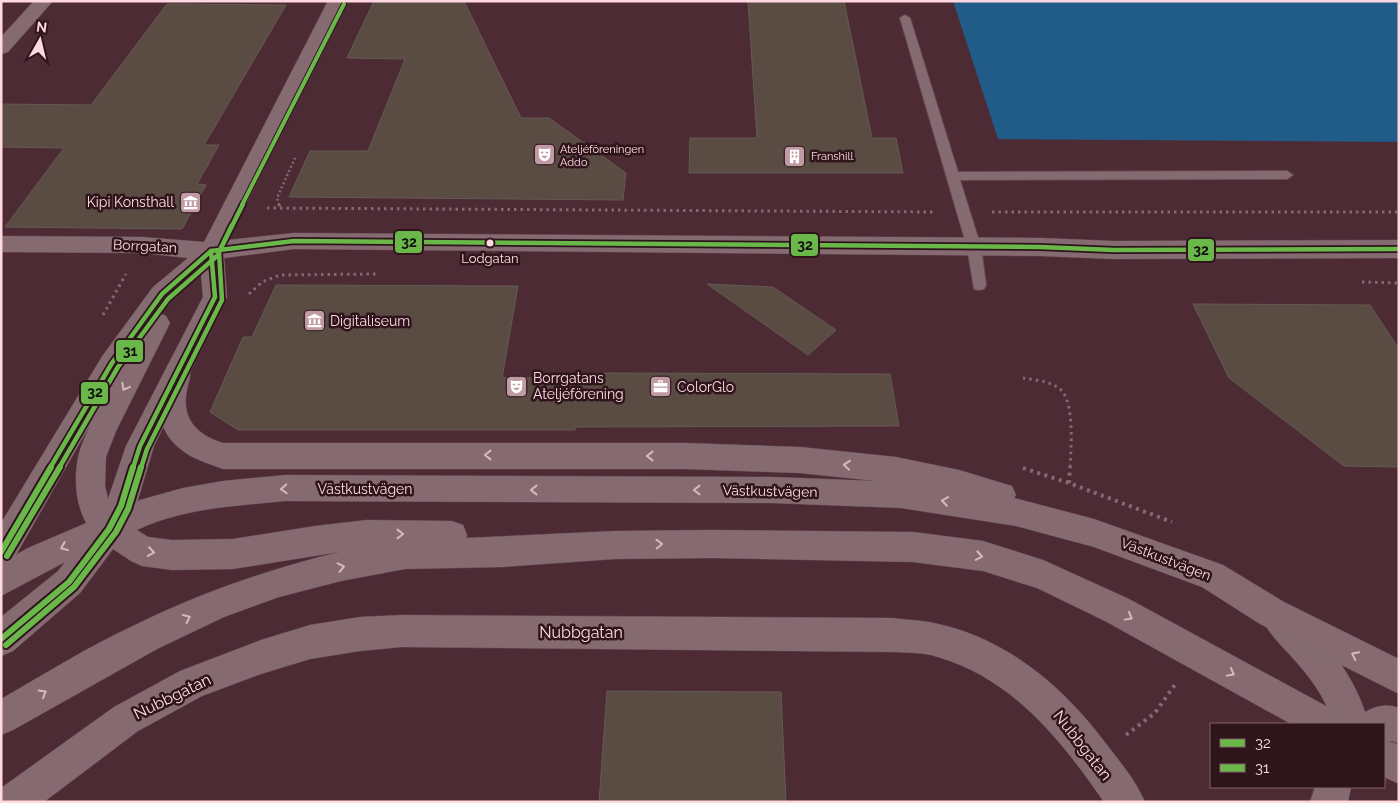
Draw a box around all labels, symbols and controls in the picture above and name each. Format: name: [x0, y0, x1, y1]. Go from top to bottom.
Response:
north arrow: [15, 15, 65, 65]
text: N: [35, 18, 48, 36]
theatre icon: Ateljéföreningen Addo: [532, 143, 556, 167]
place label: Ateljéföreningen Addo: [560, 143, 644, 169]
building icon: Franshill: [783, 144, 807, 168]
place label: Franshill: [811, 150, 853, 163]
museum icon: Kipi Konsthall: [178, 190, 202, 214]
place label: Kipi Konsthall: [87, 194, 174, 210]
line badge: 32: [394, 230, 423, 254]
line badge: 32: [790, 233, 819, 257]
text: 32: [401, 234, 417, 250]
street label: Borrgatan: [113, 236, 177, 256]
text: 32: [797, 237, 813, 253]
marker: Lodgatan: [485, 238, 495, 248]
line badge: 32: [1187, 238, 1215, 262]
text: 32: [1193, 242, 1209, 258]
place label: Lodgatan: [461, 251, 519, 266]
museum icon: Digitaliseum: [302, 309, 326, 333]
place label: Digitaliseum: [330, 313, 410, 329]
line badge: 31: [115, 339, 144, 363]
text: 31: [123, 343, 137, 359]
place label: Borrgatans Ateljéförening: [533, 370, 624, 402]
theatre icon: Borrgatans Ateljéförening: [505, 374, 529, 398]
office icon: ColorGlo: [649, 375, 673, 399]
place label: ColorGlo: [677, 379, 734, 395]
line badge: 32: [80, 381, 109, 405]
one-way arrow: [121, 382, 131, 391]
text: 32: [87, 384, 103, 400]
one-way arrow: [483, 450, 491, 460]
one-way arrow: [646, 451, 654, 461]
one-way arrow: [843, 460, 851, 471]
street label: Västkustvägen: [318, 481, 413, 497]
street label: Västkustvägen: [722, 482, 818, 500]
one-way arrow: [280, 483, 288, 494]
one-way arrow: [530, 485, 538, 495]
one-way arrow: [692, 485, 700, 495]
one-way arrow: [940, 496, 948, 507]
one-way arrow: [396, 529, 404, 540]
street label: Västkustvägen: [1119, 535, 1213, 583]
one-way arrow: [656, 539, 664, 550]
one-way arrow: [60, 541, 69, 552]
one-way arrow: [148, 546, 156, 557]
one-way arrow: [974, 551, 983, 561]
one-way arrow: [336, 562, 345, 572]
one-way arrow: [1123, 610, 1132, 620]
one-way arrow: [182, 613, 191, 624]
street label: Nubbgatan: [539, 623, 623, 642]
one-way arrow: [1352, 651, 1361, 661]
one-way arrow: [1226, 667, 1235, 677]
street label: Nubbgatan: [131, 670, 214, 723]
one-way arrow: [38, 690, 47, 700]
street label: Nubbgatan: [1049, 707, 1116, 784]
legend: [1210, 723, 1385, 788]
text: 32: [1255, 734, 1271, 752]
text: 31: [1255, 759, 1270, 777]

